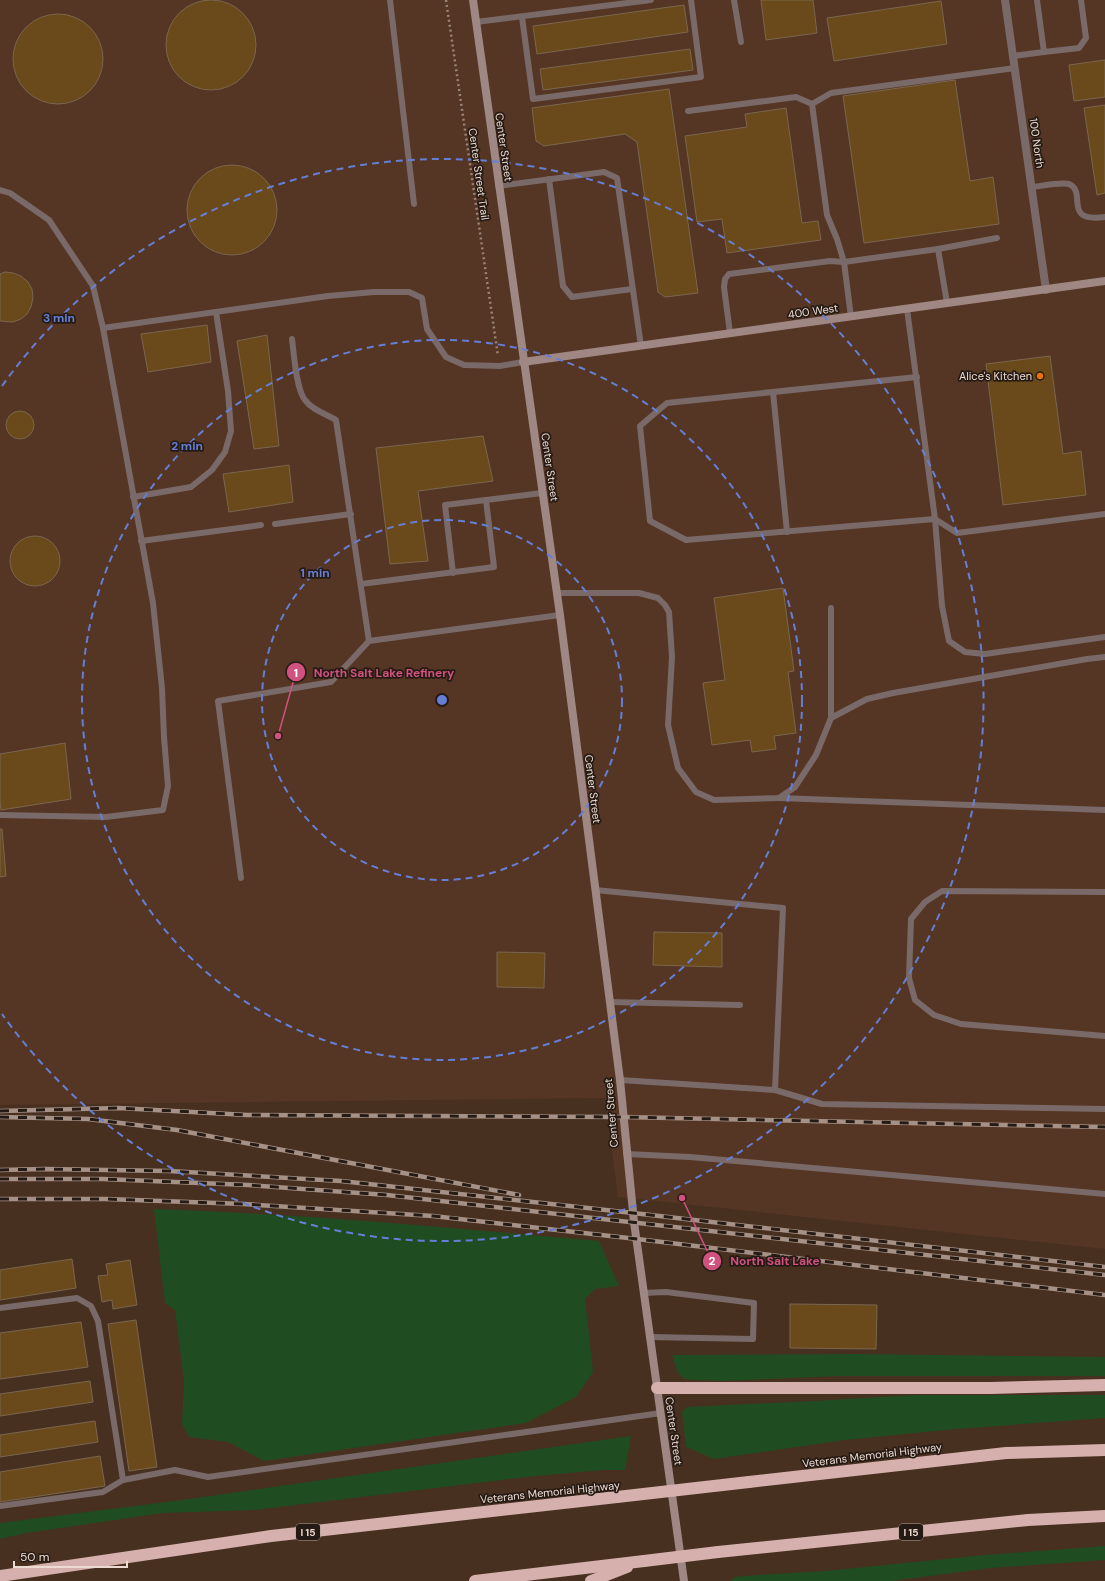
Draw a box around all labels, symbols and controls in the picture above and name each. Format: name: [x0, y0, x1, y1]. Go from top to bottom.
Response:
street label: Center Street: [492, 112, 516, 182]
street label: 100 North: [1027, 117, 1047, 169]
street label: Center Street Trail: [466, 127, 492, 221]
street label: 400 West: [787, 301, 839, 321]
text: 3 min: [43, 310, 75, 326]
place label: Alice's Kitchen: [959, 369, 1032, 383]
marker: Alice's Kitchen: [1035, 371, 1045, 381]
street label: Center Street: [538, 432, 562, 502]
text: 2 min: [171, 438, 203, 454]
text: 1 min: [300, 565, 330, 581]
callout: North Salt Lake Refinery: [286, 660, 463, 684]
text: 1: [294, 665, 298, 681]
text: North Salt Lake Refinery: [314, 665, 455, 681]
centre of rings: [435, 693, 449, 707]
street label: Center Street: [582, 754, 604, 824]
street label: Center Street: [601, 1078, 621, 1148]
callout: North Salt Lake: [702, 1249, 827, 1273]
text: 2: [709, 1253, 716, 1269]
text: North Salt Lake: [730, 1253, 820, 1269]
street label: Center Street: [662, 1396, 686, 1466]
street label: Veterans Memorial Highway: [801, 1439, 943, 1471]
street label: Veterans Memorial Highway: [479, 1478, 621, 1506]
road number: I 15: [296, 1524, 320, 1540]
road number: I 15: [899, 1524, 923, 1540]
scale bar: [14, 1543, 127, 1569]
text: 50 m: [20, 1549, 49, 1565]

